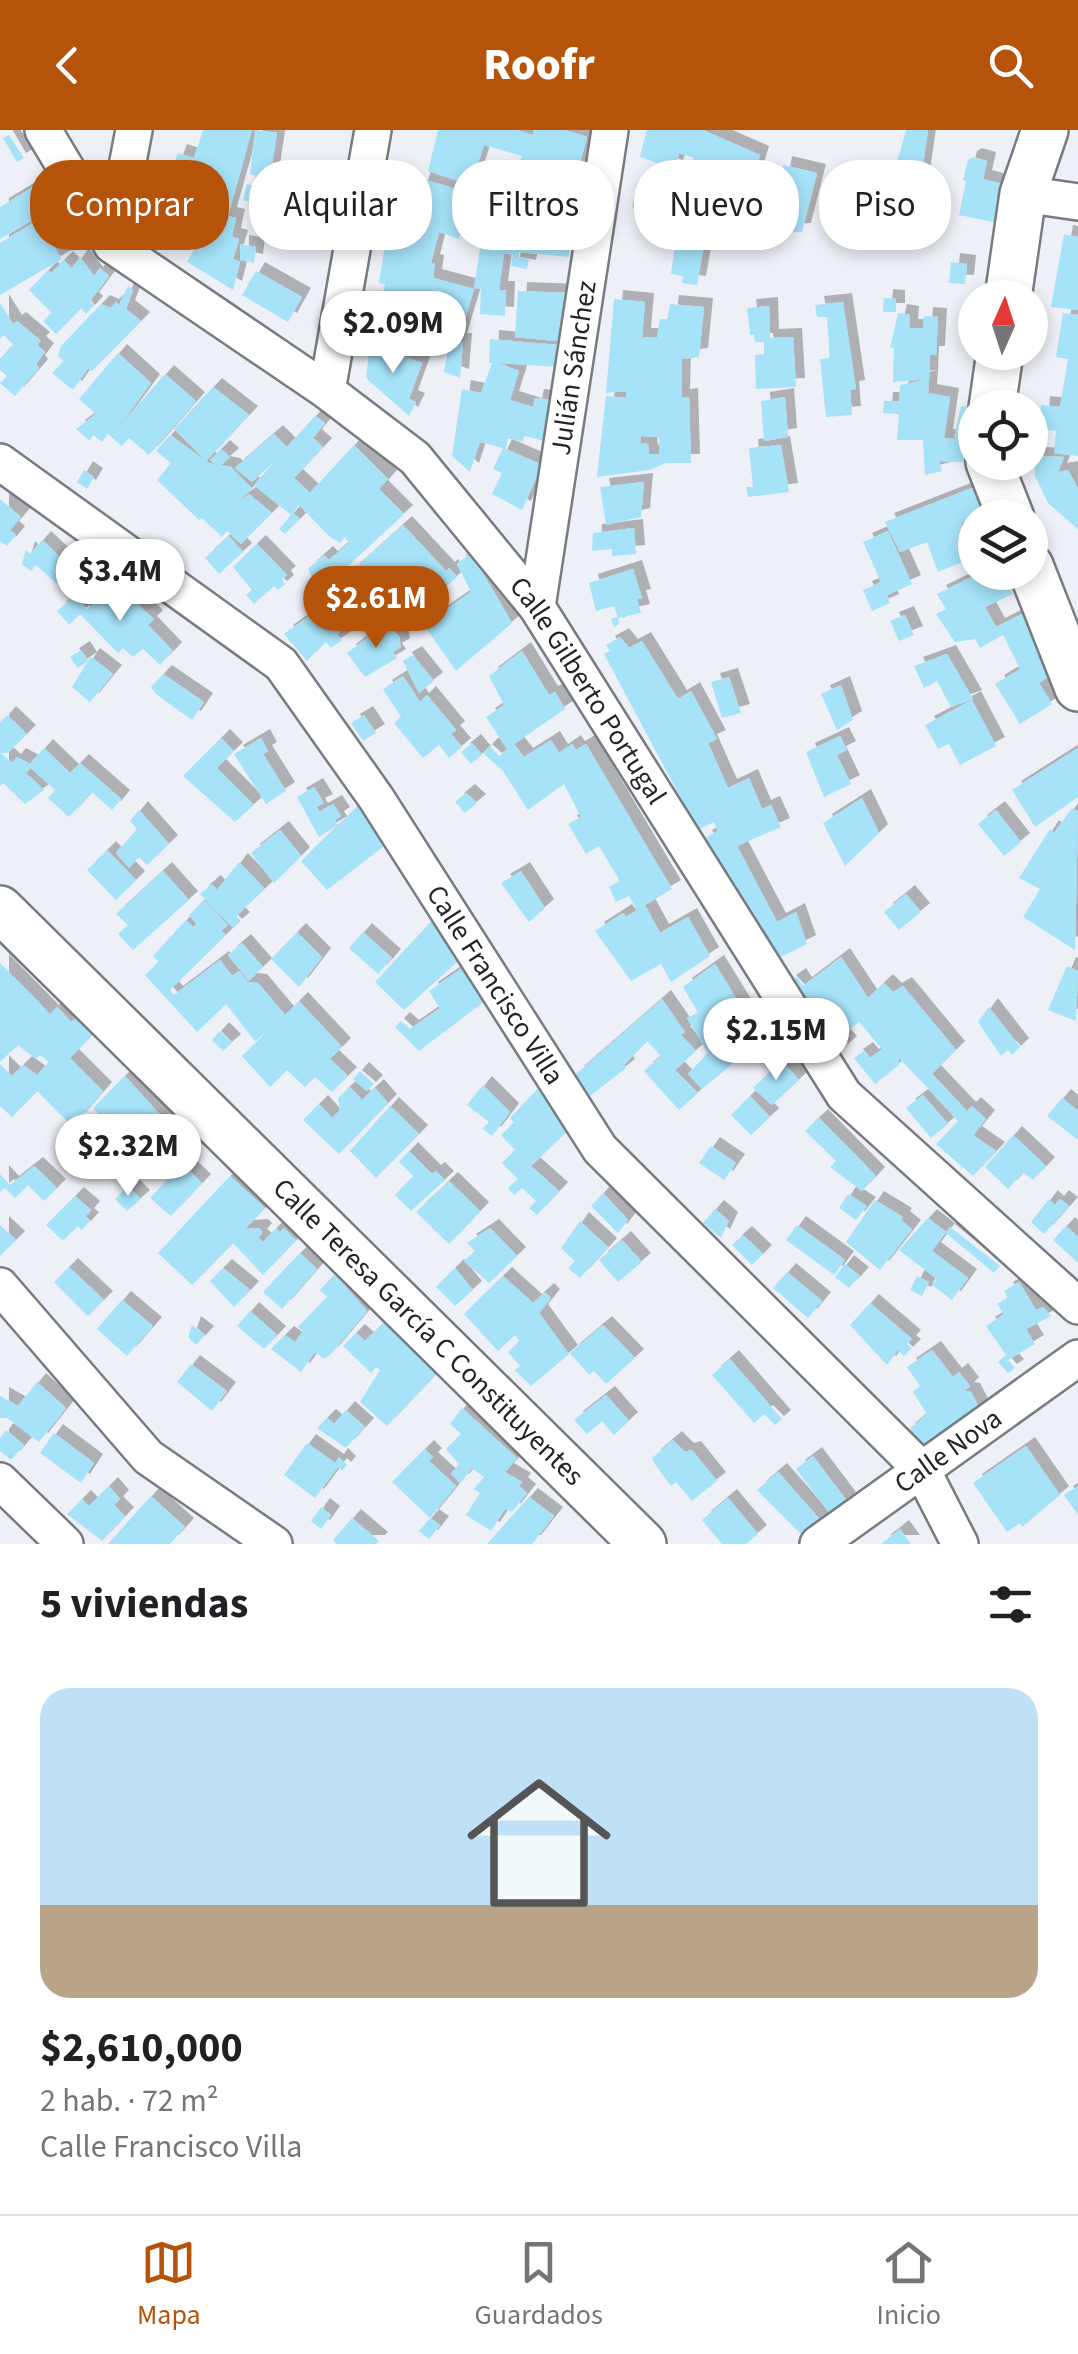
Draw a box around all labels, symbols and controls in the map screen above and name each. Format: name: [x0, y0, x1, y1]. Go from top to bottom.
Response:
text: Roofr: [483, 33, 595, 97]
icon: back: [40, 38, 95, 93]
icon: search: [983, 38, 1038, 93]
chip: Comprar: [30, 160, 229, 250]
chip: Alquilar: [249, 160, 432, 250]
chip: Filtros: [452, 160, 614, 250]
chip: Nuevo: [634, 160, 799, 250]
chip: Piso: [819, 160, 951, 250]
street label: Julián Sánchez: [541, 278, 607, 458]
north arrow: [958, 280, 1048, 370]
map controls: [958, 280, 1048, 590]
pin: $2.09M: [312, 291, 474, 376]
text: $2.09M: [342, 300, 444, 346]
button: locate: [958, 390, 1048, 480]
button: layers: [958, 500, 1048, 590]
pin: $3.4M: [50, 539, 190, 624]
text: $3.4M: [78, 548, 162, 594]
pin: $2.61M: [295, 566, 457, 651]
street label: Calle Gilberto Portugal: [500, 568, 676, 812]
text: $2.61M: [325, 575, 427, 621]
street label: Calle Francisco Villa: [417, 877, 574, 1092]
pin: $2.15M: [695, 998, 857, 1083]
text: $2.15M: [725, 1007, 827, 1053]
pin: $2.32M: [47, 1114, 209, 1199]
text: $2.32M: [77, 1123, 179, 1169]
street label: Calle Teresa García C Constituyentes: [264, 1169, 593, 1495]
street label: Calle Nova: [886, 1399, 1010, 1503]
text: 5 viviendas: [40, 1574, 248, 1634]
icon: filters: [983, 1577, 1038, 1632]
icon: home: [449, 1753, 629, 1933]
text: $2,610,000: [40, 2018, 243, 2078]
text: 2 hab. · 72 m²: [40, 2078, 218, 2124]
text: Calle Francisco Villa: [40, 2124, 302, 2170]
tab: Mapa: [137, 2235, 201, 2335]
tab: Guardados: [475, 2235, 603, 2335]
tab: Inicio: [877, 2235, 941, 2335]

